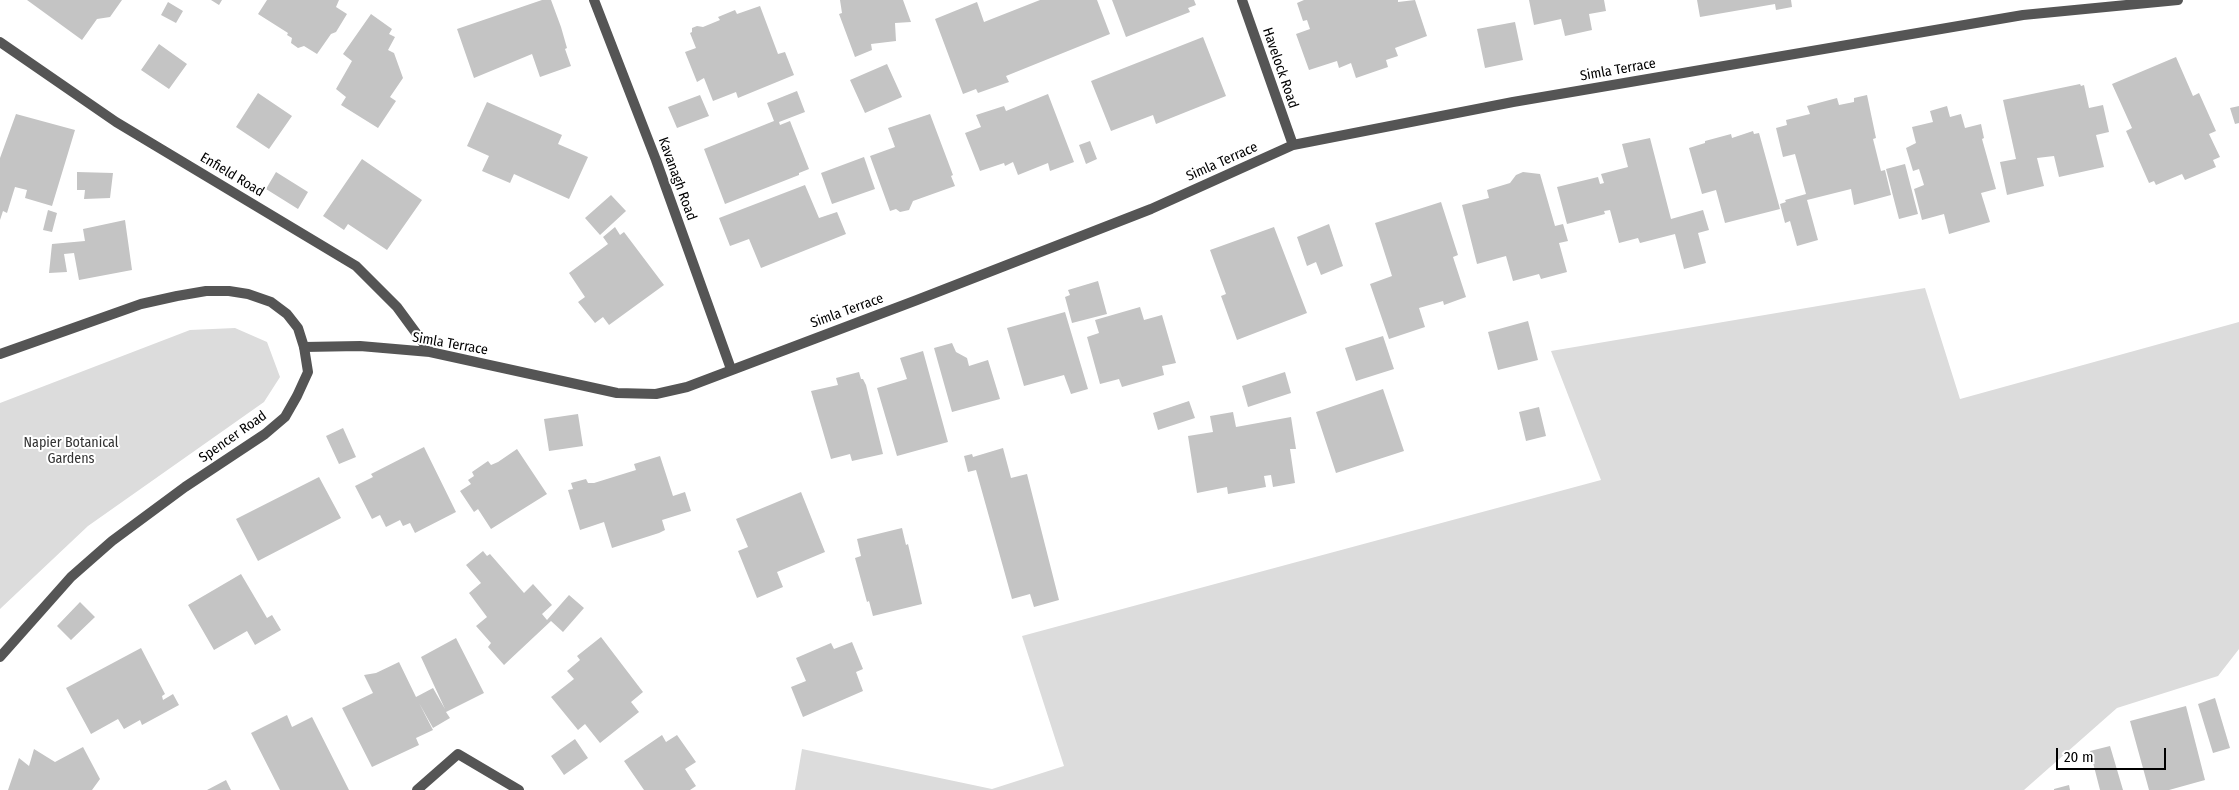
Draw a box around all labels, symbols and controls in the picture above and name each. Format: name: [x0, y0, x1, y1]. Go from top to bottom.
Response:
street label: Havelock Road: [1258, 26, 1302, 110]
street label: Simla Terrace: [1579, 55, 1657, 85]
street label: Kavanagh Road: [654, 135, 700, 223]
street label: Simla Terrace: [1184, 139, 1260, 185]
street label: Enfield Road: [197, 149, 267, 201]
street label: Simla Terrace: [808, 290, 886, 332]
street label: Simla Terrace: [411, 329, 489, 359]
street label: Spencer Road: [196, 408, 270, 466]
park label: Napier Botanical Gardens: [24, 435, 118, 468]
scale bar: [2059, 738, 2169, 770]
text: 20 m: [2064, 748, 2094, 766]

